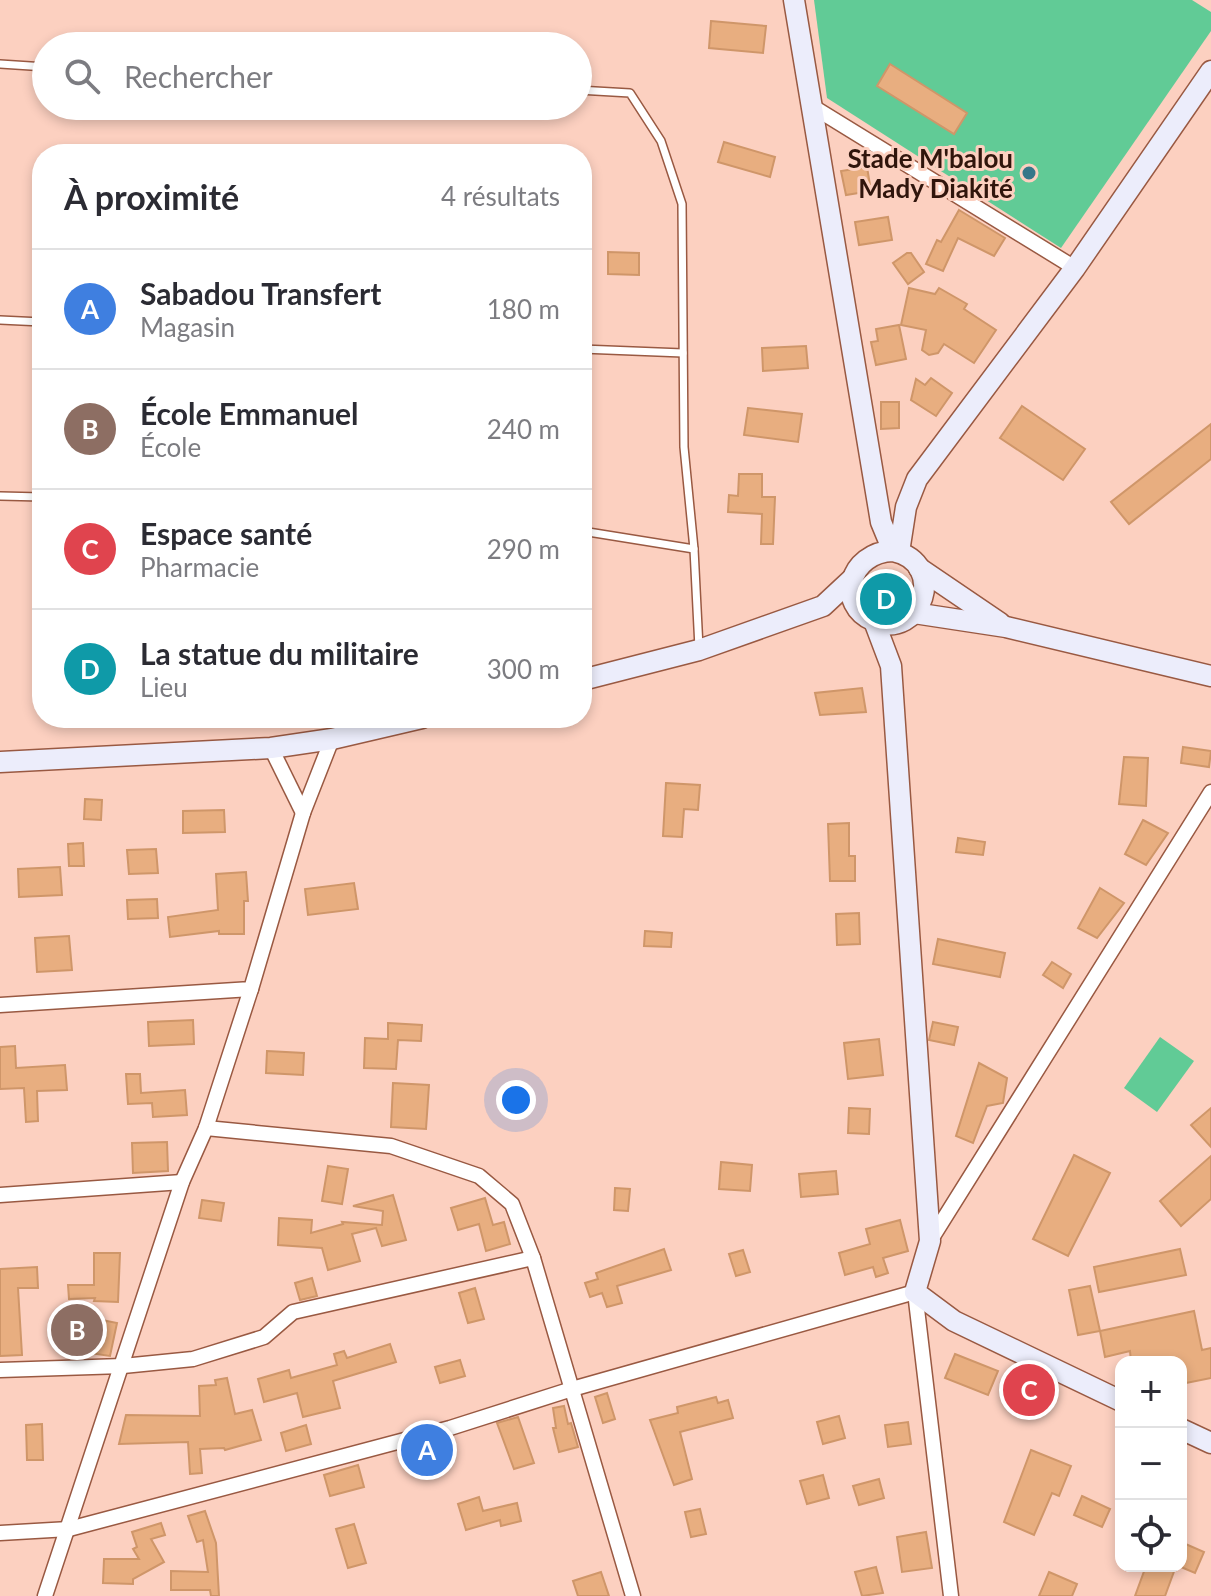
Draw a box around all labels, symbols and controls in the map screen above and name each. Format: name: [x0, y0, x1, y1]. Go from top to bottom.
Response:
search box: [32, 32, 592, 120]
icon: search: [60, 54, 104, 98]
text: Rechercher: [124, 58, 273, 94]
place label: Stade M'balou Mady Diakité: [847, 142, 1013, 204]
marker: Stade M'balou Mady Diakité: [1020, 164, 1038, 182]
text: À proximité: [64, 176, 239, 217]
text: 4 résultats: [441, 180, 560, 212]
text: Sabadou Transfert: [140, 275, 381, 311]
text: A: [81, 293, 99, 325]
text: 180 m: [487, 293, 560, 325]
text: Magasin: [140, 311, 235, 343]
text: École Emmanuel: [140, 395, 359, 431]
text: B: [81, 413, 99, 445]
text: 240 m: [487, 413, 560, 445]
text: École: [140, 431, 201, 463]
text: Espace santé: [140, 515, 312, 551]
text: C: [81, 533, 99, 565]
text: 290 m: [487, 533, 560, 565]
text: Pharmacie: [140, 551, 259, 583]
pin: D: [860, 569, 912, 629]
text: La statue du militaire: [140, 635, 419, 671]
text: D: [80, 653, 100, 685]
text: 300 m: [487, 653, 560, 685]
text: Lieu: [140, 671, 188, 703]
your location: [496, 1080, 536, 1120]
pin: B: [51, 1300, 103, 1360]
map controls: [1115, 1356, 1187, 1572]
button: +: [1115, 1356, 1187, 1428]
pin: C: [1003, 1360, 1055, 1420]
pin: A: [401, 1420, 453, 1480]
button: −: [1115, 1428, 1187, 1500]
button: locate: [1115, 1500, 1187, 1572]

